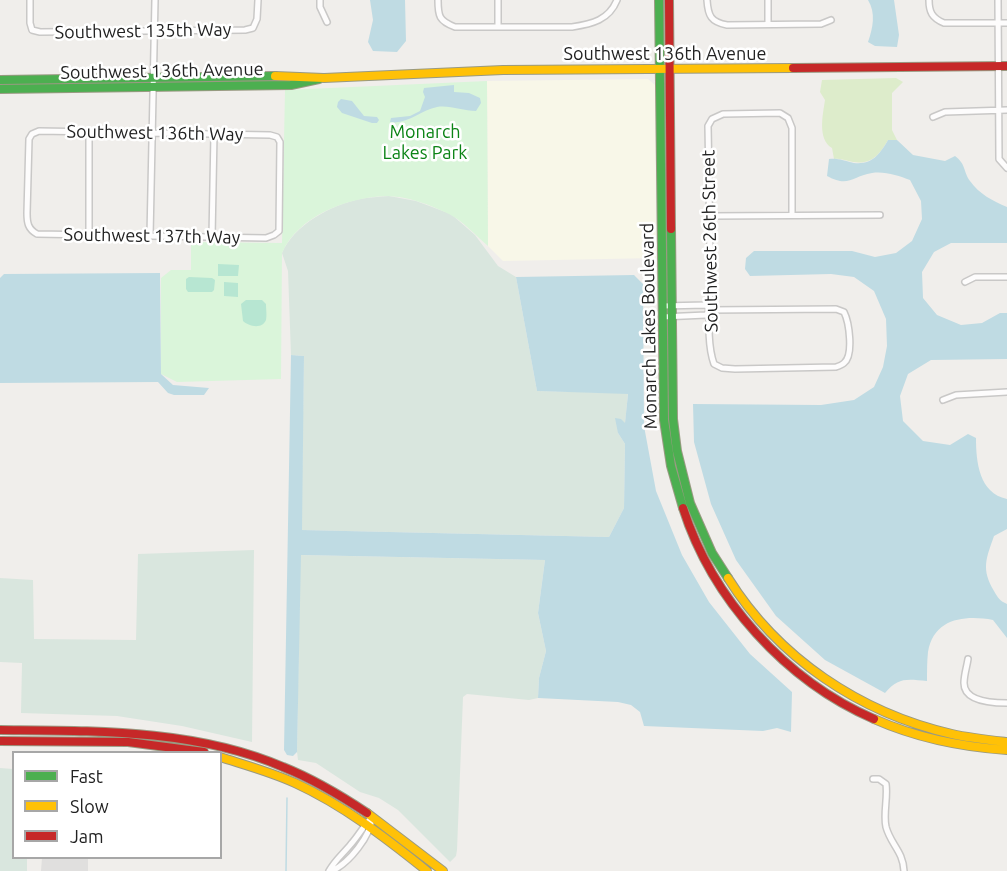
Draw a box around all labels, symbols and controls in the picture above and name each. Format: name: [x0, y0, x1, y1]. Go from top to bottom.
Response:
street label: Southwest 135th Way: [55, 19, 231, 43]
street label: Southwest 136th Avenue: [563, 43, 767, 65]
street label: Southwest 136th Avenue: [60, 58, 264, 84]
street label: Southwest 136th Way: [67, 121, 243, 145]
park label: Monarch Lakes Park: [383, 121, 467, 164]
street label: Southwest 26th Street: [698, 150, 722, 332]
street label: Monarch Lakes Boulevard: [636, 223, 662, 429]
street label: Southwest 137th Way: [64, 224, 240, 248]
legend: [12, 751, 222, 859]
text: Fast: [70, 766, 103, 786]
text: Slow: [70, 796, 109, 816]
text: Jam: [70, 826, 104, 846]

